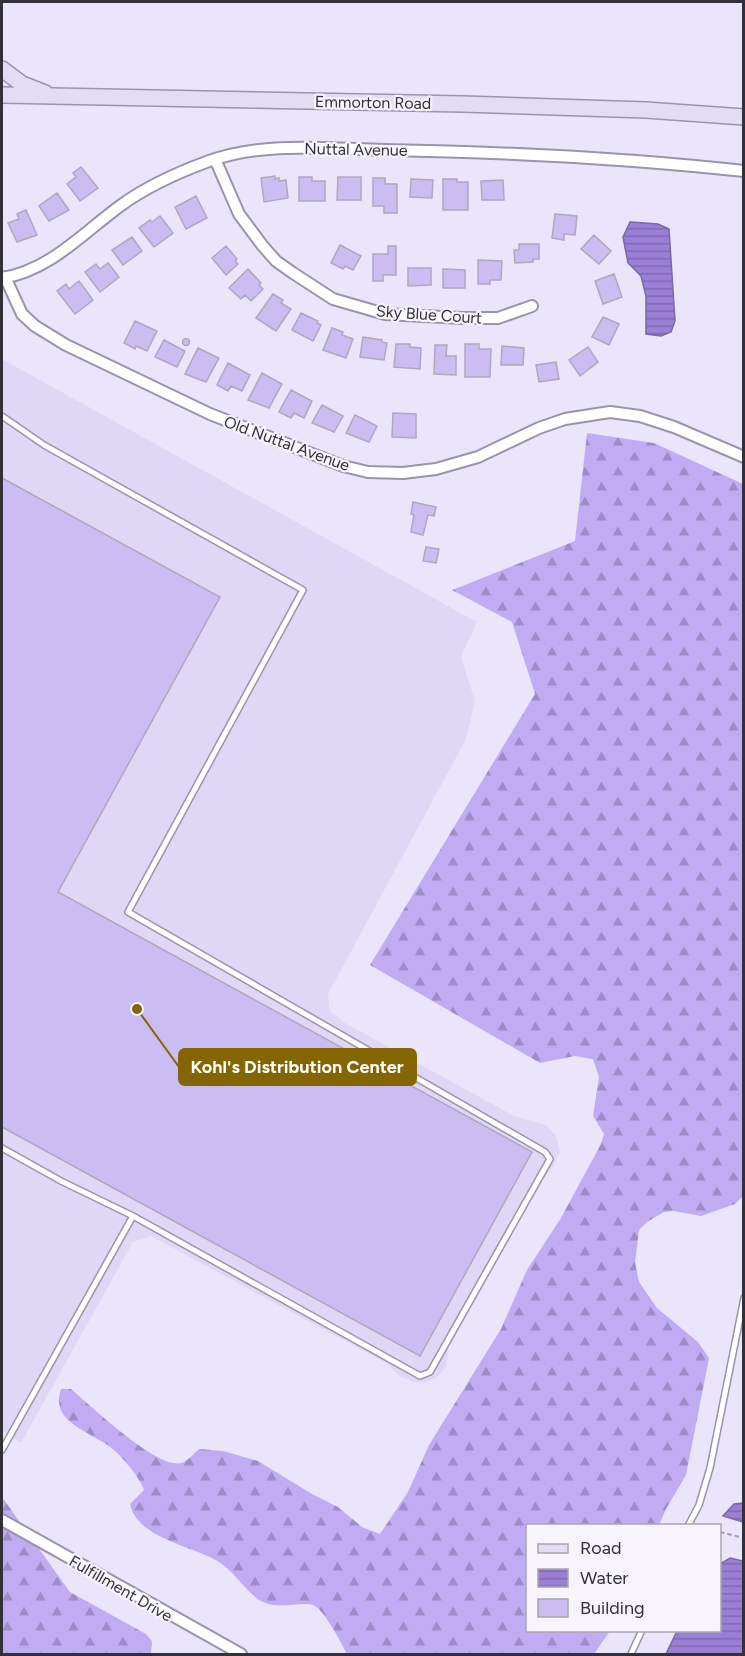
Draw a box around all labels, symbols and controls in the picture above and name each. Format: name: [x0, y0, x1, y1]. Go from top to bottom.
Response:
street label: Emmorton Road: [315, 92, 431, 113]
street label: Nuttal Avenue: [304, 139, 408, 160]
street label: Sky Blue Court: [375, 301, 483, 328]
street label: Old Nuttal Avenue: [221, 412, 353, 475]
callout: Kohl's Distribution Center: [179, 1049, 416, 1085]
text: Kohl's Distribution Center: [190, 1056, 404, 1078]
legend: [526, 1524, 721, 1632]
text: Road: [580, 1537, 621, 1559]
street label: Fulfillment Drive: [66, 1551, 176, 1626]
text: Water: [580, 1567, 628, 1589]
text: Building: [580, 1597, 645, 1619]

